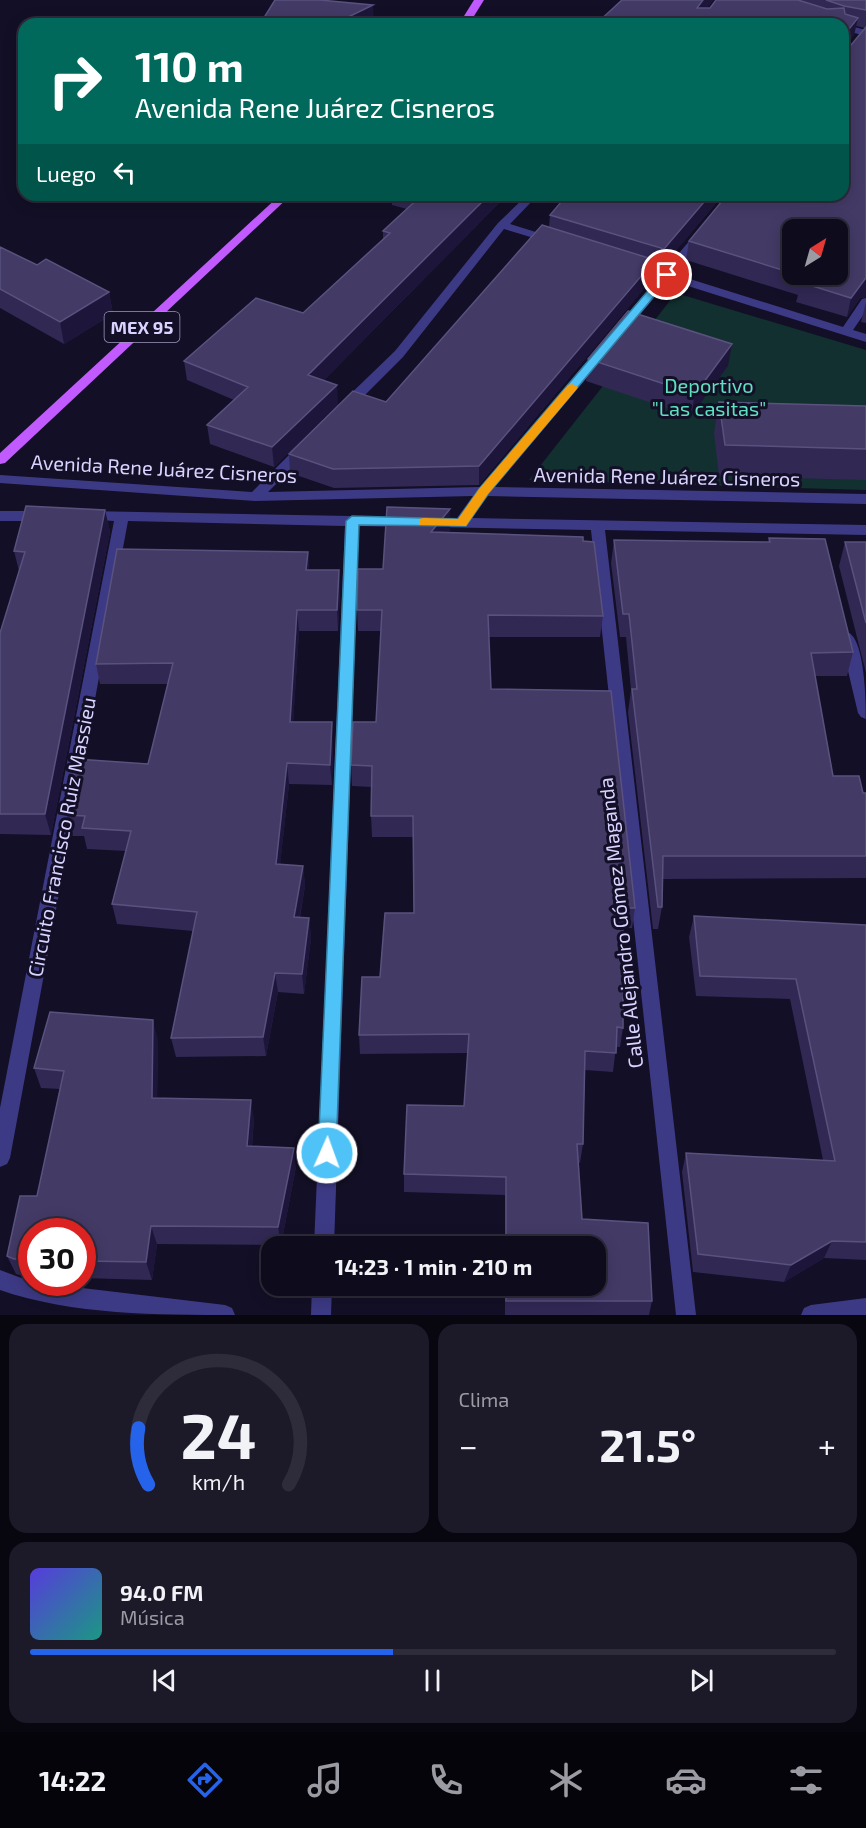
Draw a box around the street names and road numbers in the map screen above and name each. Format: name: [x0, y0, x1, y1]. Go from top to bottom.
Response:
road number: MEX 95: [104, 312, 180, 342]
street label: Avenida Rene Juárez Cisneros: [30, 449, 298, 487]
street label: Avenida Rene Juárez Cisneros: [533, 462, 801, 490]
street label: Circuito Francisco Ruiz Massieu: [22, 695, 100, 979]
street label: Calle Alejandro Gómez Maganda: [593, 776, 647, 1070]

